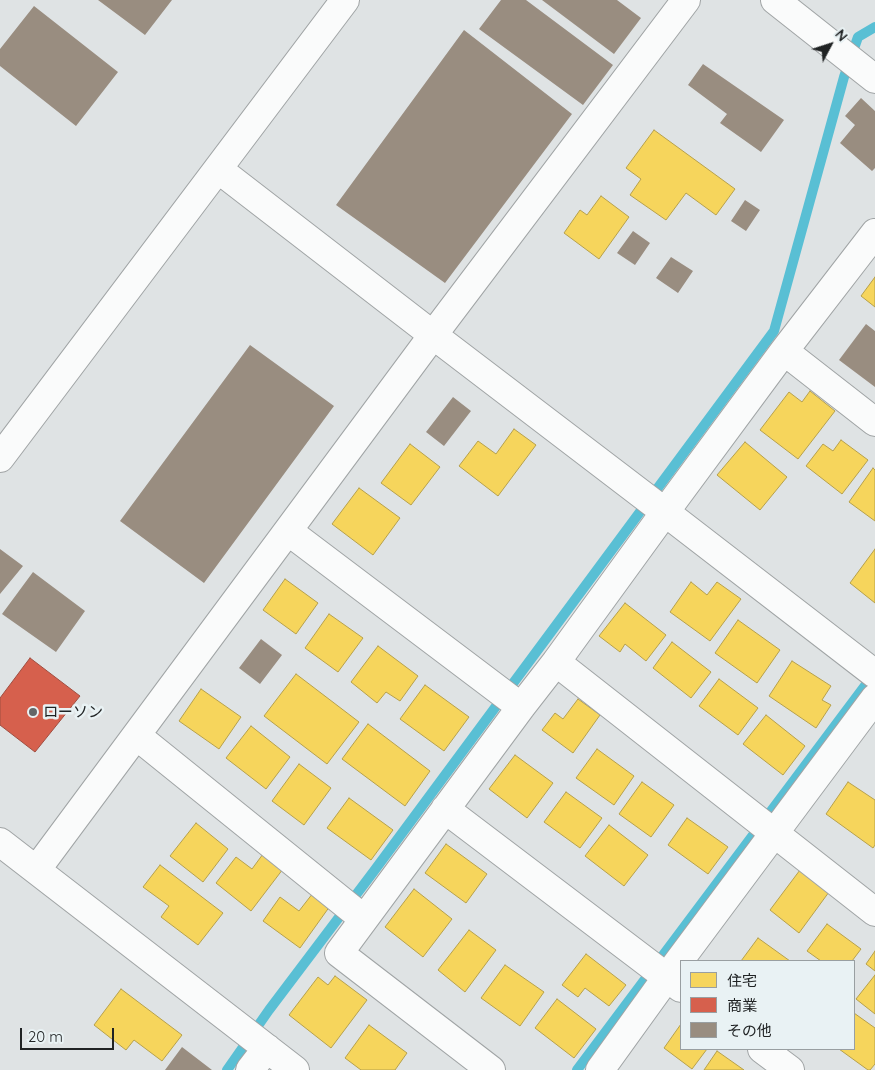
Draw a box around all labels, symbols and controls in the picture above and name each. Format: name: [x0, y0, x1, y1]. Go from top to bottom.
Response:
north arrow: [805, 20, 855, 70]
text: N: [831, 26, 852, 45]
place label: ローソン: [43, 703, 103, 721]
marker: ローソン: [27, 706, 39, 718]
legend: [680, 960, 855, 1050]
text: 住宅: [727, 971, 757, 990]
text: 商業: [727, 996, 757, 1015]
scale bar: [22, 1018, 116, 1050]
text: その他: [727, 1021, 772, 1040]
text: 20 m: [28, 1027, 63, 1046]

